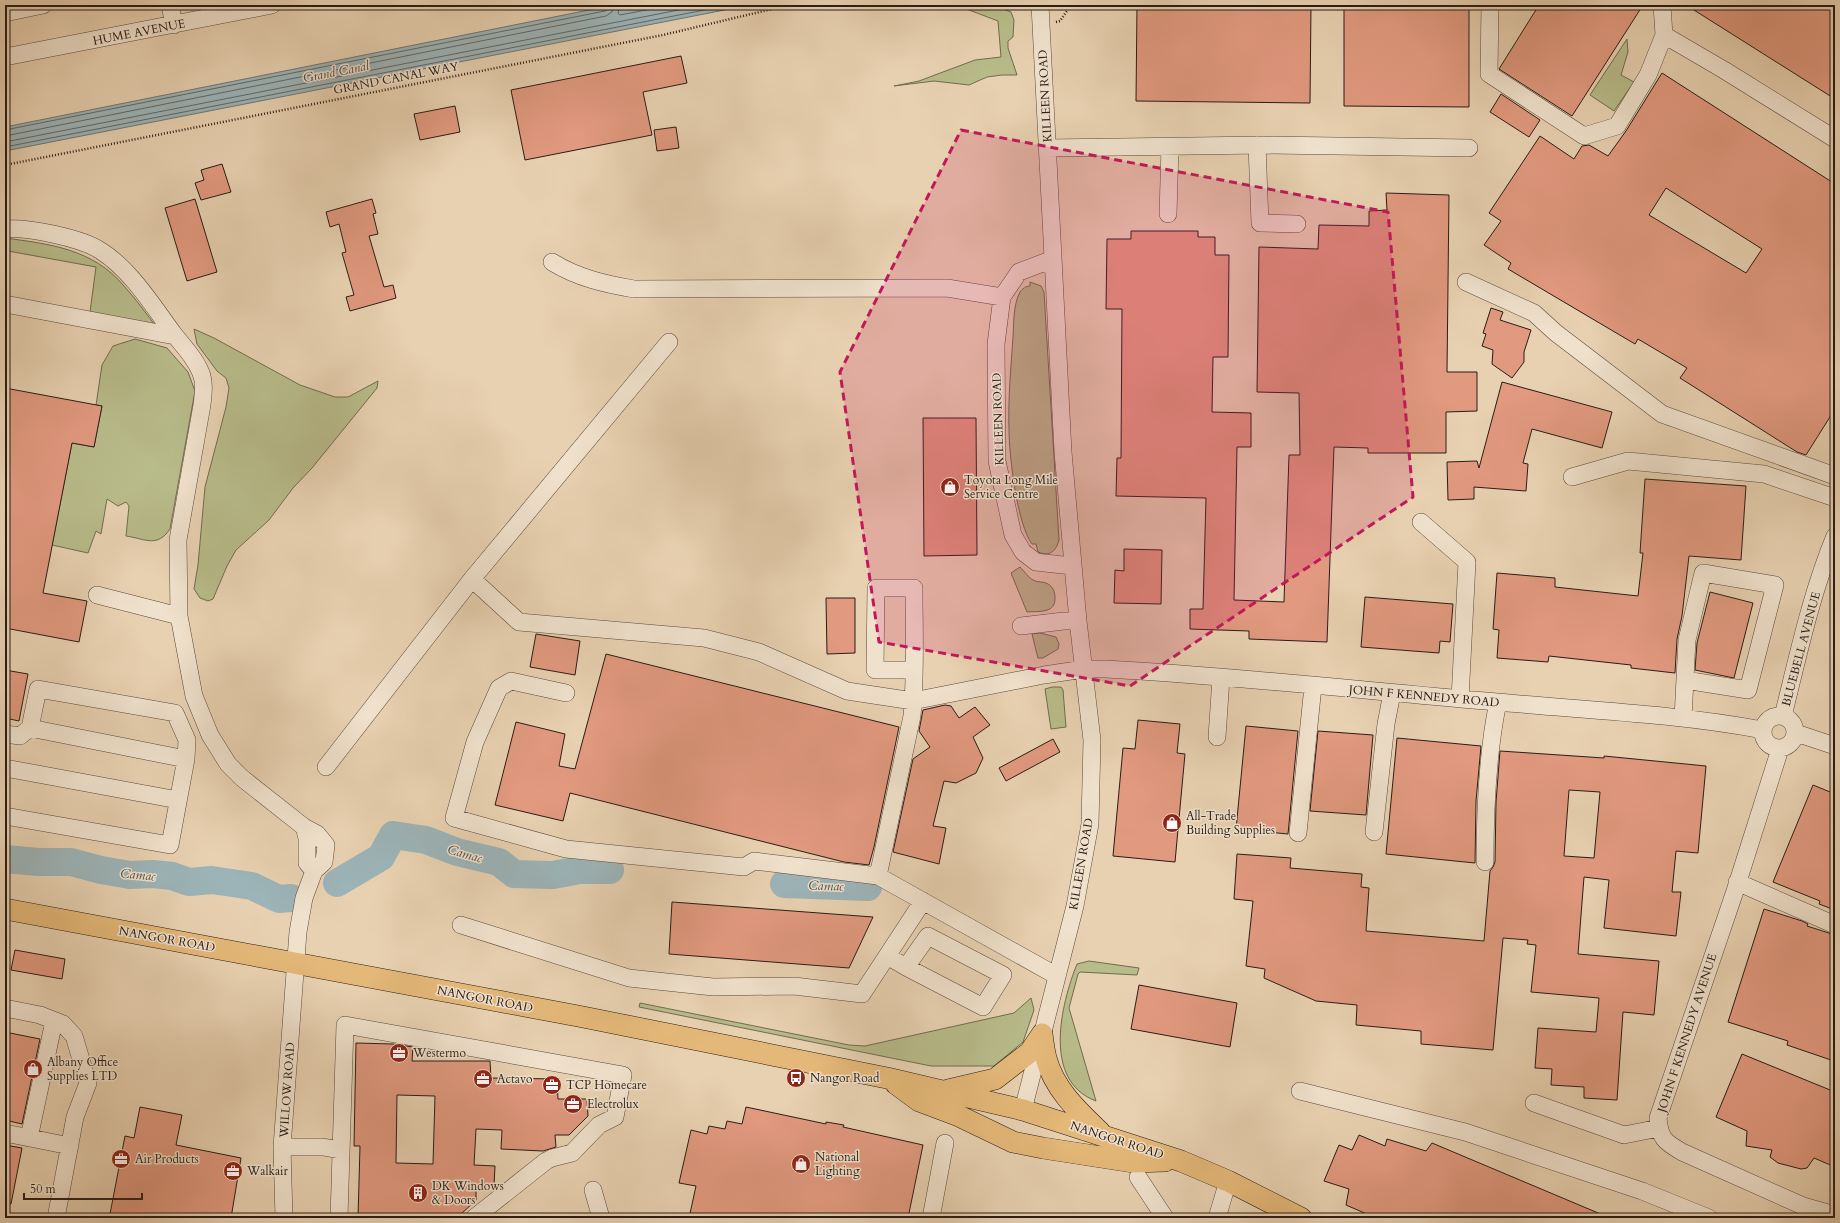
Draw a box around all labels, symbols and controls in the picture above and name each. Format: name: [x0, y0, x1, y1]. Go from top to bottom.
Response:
street label: HUME AVENUE: [91, 15, 187, 49]
street label: KILLEEN ROAD: [1035, 49, 1055, 143]
water label: Grand Canal: [302, 57, 371, 87]
street label: GRAND CANAL WAY: [332, 58, 460, 98]
street label: KILLEEN ROAD: [988, 372, 1008, 466]
place label: Toyota Long Mile Service Centre: [964, 472, 1058, 502]
shop icon: Toyota Long Mile Service Centre: [939, 476, 961, 498]
street label: BLUEBELL AVENUE: [1778, 590, 1824, 708]
street label: JOHN F KENNEDY ROAD: [1346, 681, 1500, 711]
place label: All-Trade Building Supplies: [1186, 808, 1275, 838]
shop icon: All-Trade Building Supplies: [1161, 812, 1183, 834]
street label: KILLEEN ROAD: [1065, 817, 1097, 911]
water label: Camac: [445, 840, 485, 868]
water label: Camac: [120, 864, 157, 886]
water label: Camac: [808, 876, 845, 896]
street label: NANGOR ROAD: [118, 923, 217, 955]
street label: JOHN F KENNEDY AVENUE: [1653, 951, 1720, 1116]
street label: NANGOR ROAD: [436, 982, 535, 1016]
street label: WILLOW ROAD: [276, 1041, 298, 1139]
office icon: Westermo: [388, 1042, 410, 1064]
place label: Westermo: [412, 1045, 466, 1061]
place label: Albany Office Supplies LTD: [47, 1054, 118, 1084]
shop icon: Albany Office Supplies LTD: [22, 1058, 44, 1080]
bus stop icon: Nangor Road: [785, 1067, 807, 1089]
office icon: Actavo: [472, 1068, 494, 1090]
place label: Nangor Road: [810, 1070, 880, 1086]
place label: Actavo: [497, 1071, 533, 1087]
office icon: TCP Homecare: [541, 1074, 563, 1096]
place label: TCP Homecare: [566, 1077, 647, 1093]
office icon: Electrolux: [562, 1093, 584, 1115]
place label: Electrolux: [587, 1096, 639, 1112]
street label: NANGOR ROAD: [1068, 1117, 1166, 1163]
office icon: Air Products: [110, 1148, 132, 1170]
place label: National Lighting: [815, 1149, 860, 1179]
place label: Air Products: [135, 1151, 199, 1167]
shop icon: National Lighting: [790, 1153, 812, 1175]
office icon: Walkair: [222, 1160, 244, 1182]
place label: Walkair: [246, 1163, 288, 1179]
scale bar: [24, 1175, 142, 1201]
place label: DK Windows & Doors: [432, 1178, 504, 1208]
text: 50 m: [30, 1181, 57, 1197]
building icon: DK Windows & Doors: [407, 1182, 429, 1204]

